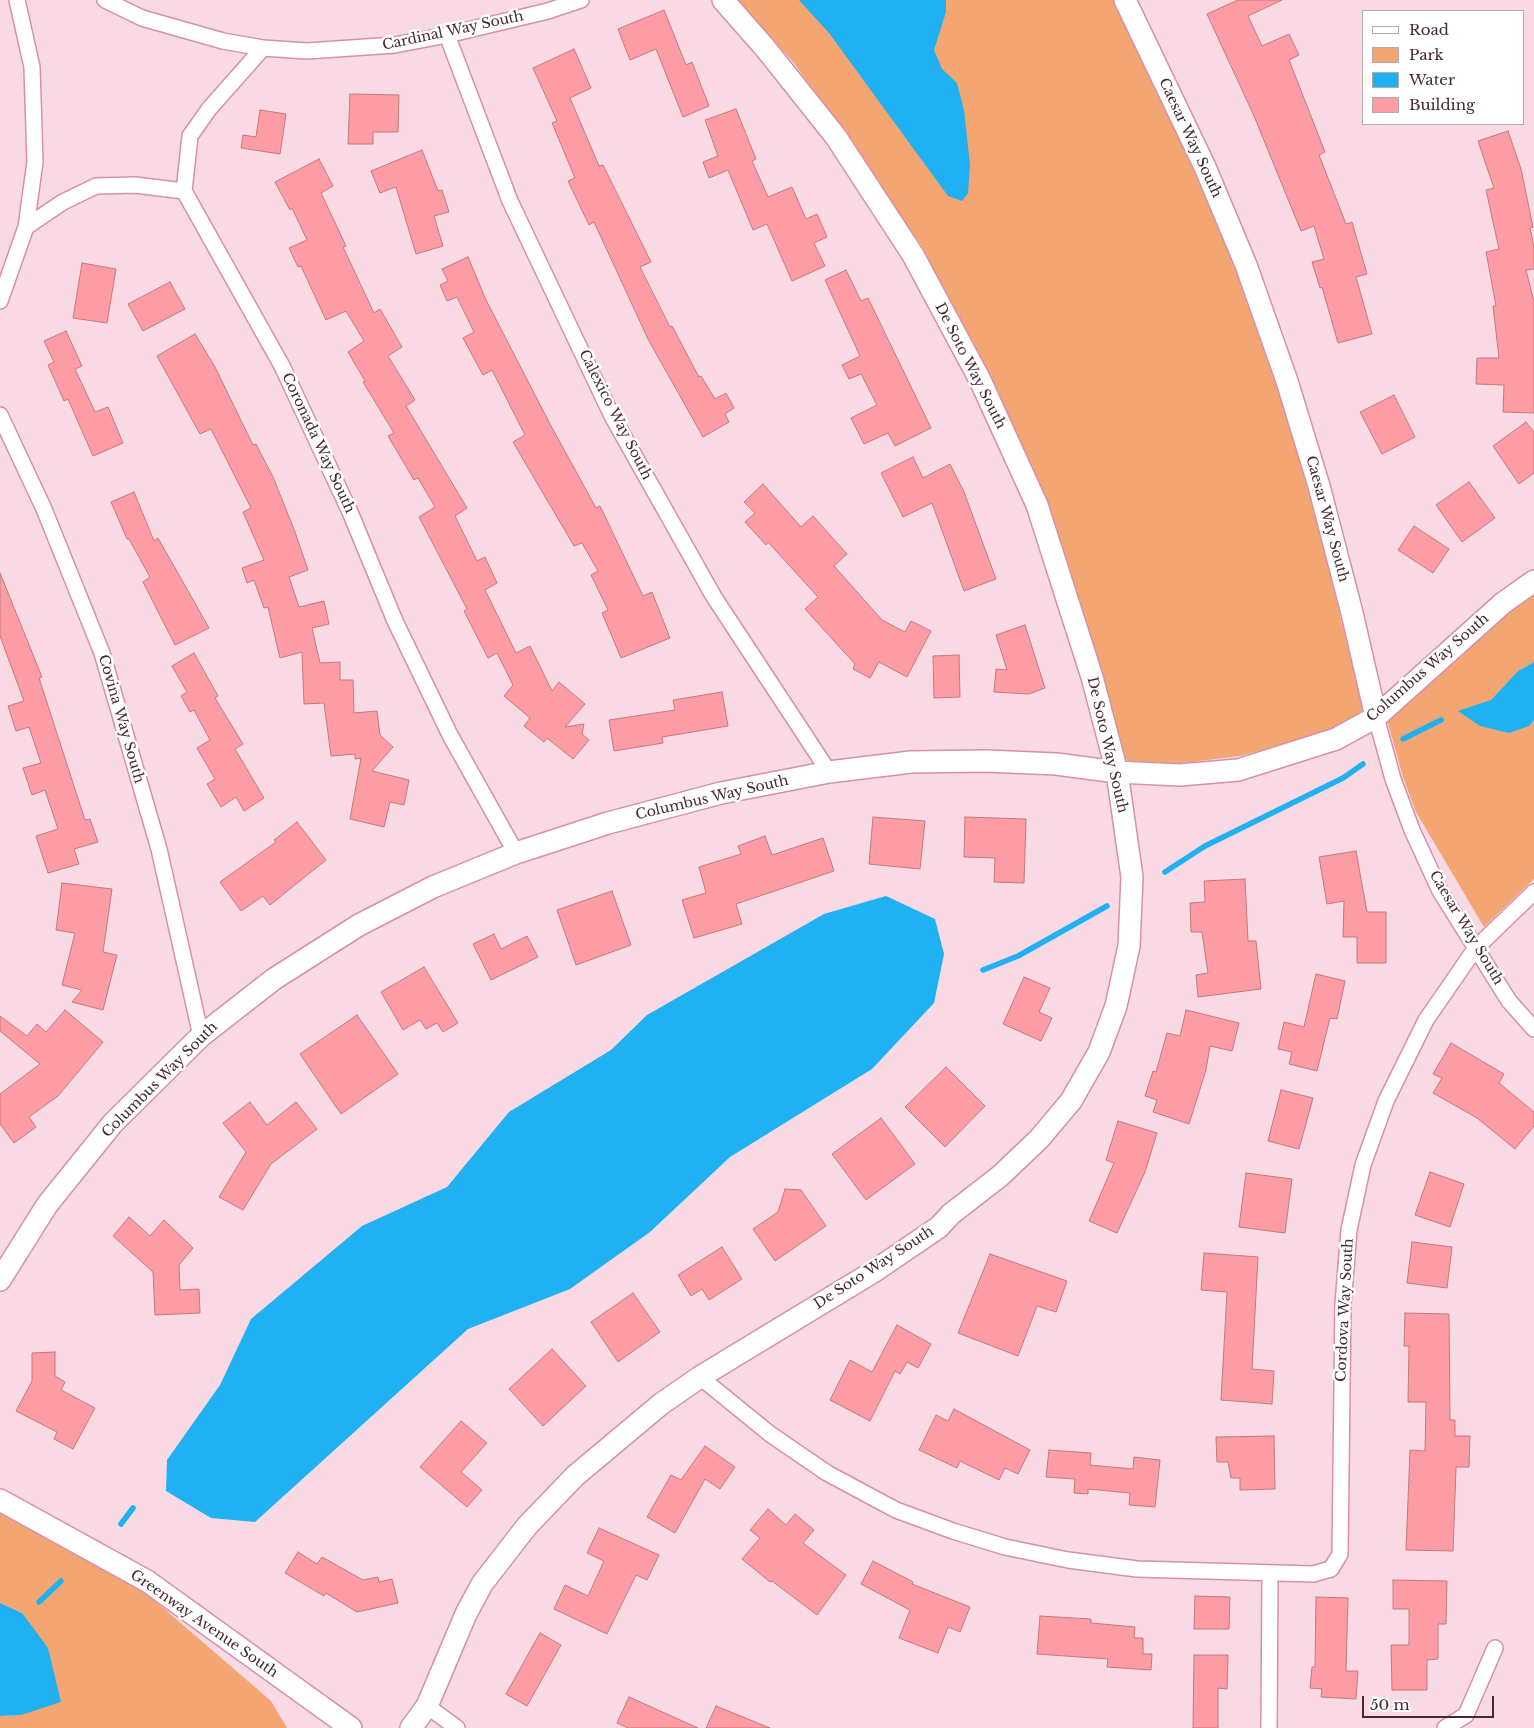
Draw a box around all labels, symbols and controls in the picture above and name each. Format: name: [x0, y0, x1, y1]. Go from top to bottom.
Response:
street label: Cardinal Way South: [381, 8, 525, 54]
legend: [1362, 10, 1524, 125]
text: Road: [1409, 20, 1449, 39]
text: Park: [1409, 45, 1444, 64]
text: Water: [1409, 70, 1455, 89]
street label: Caesar Way South: [1155, 76, 1225, 200]
text: Building: [1409, 95, 1475, 114]
street label: De Soto Way South: [931, 300, 1009, 432]
street label: Calexico Way South: [575, 347, 655, 483]
street label: Coronada Way South: [278, 370, 358, 516]
street label: Caesar Way South: [1302, 454, 1352, 584]
street label: Columbus Way South: [1363, 610, 1493, 726]
street label: Covina Way South: [95, 653, 147, 785]
street label: De Soto Way South: [1083, 675, 1131, 815]
street label: Columbus Way South: [634, 772, 790, 824]
street label: Caesar Way South: [1425, 868, 1507, 988]
street label: Columbus Way South: [99, 1019, 221, 1141]
street label: De Soto Way South: [811, 1223, 937, 1313]
street label: Cordova Way South: [1333, 1238, 1357, 1382]
street label: Greenway Avenue South: [127, 1567, 281, 1681]
scale bar: [1364, 1686, 1496, 1718]
text: 50 m: [1370, 1695, 1410, 1714]

